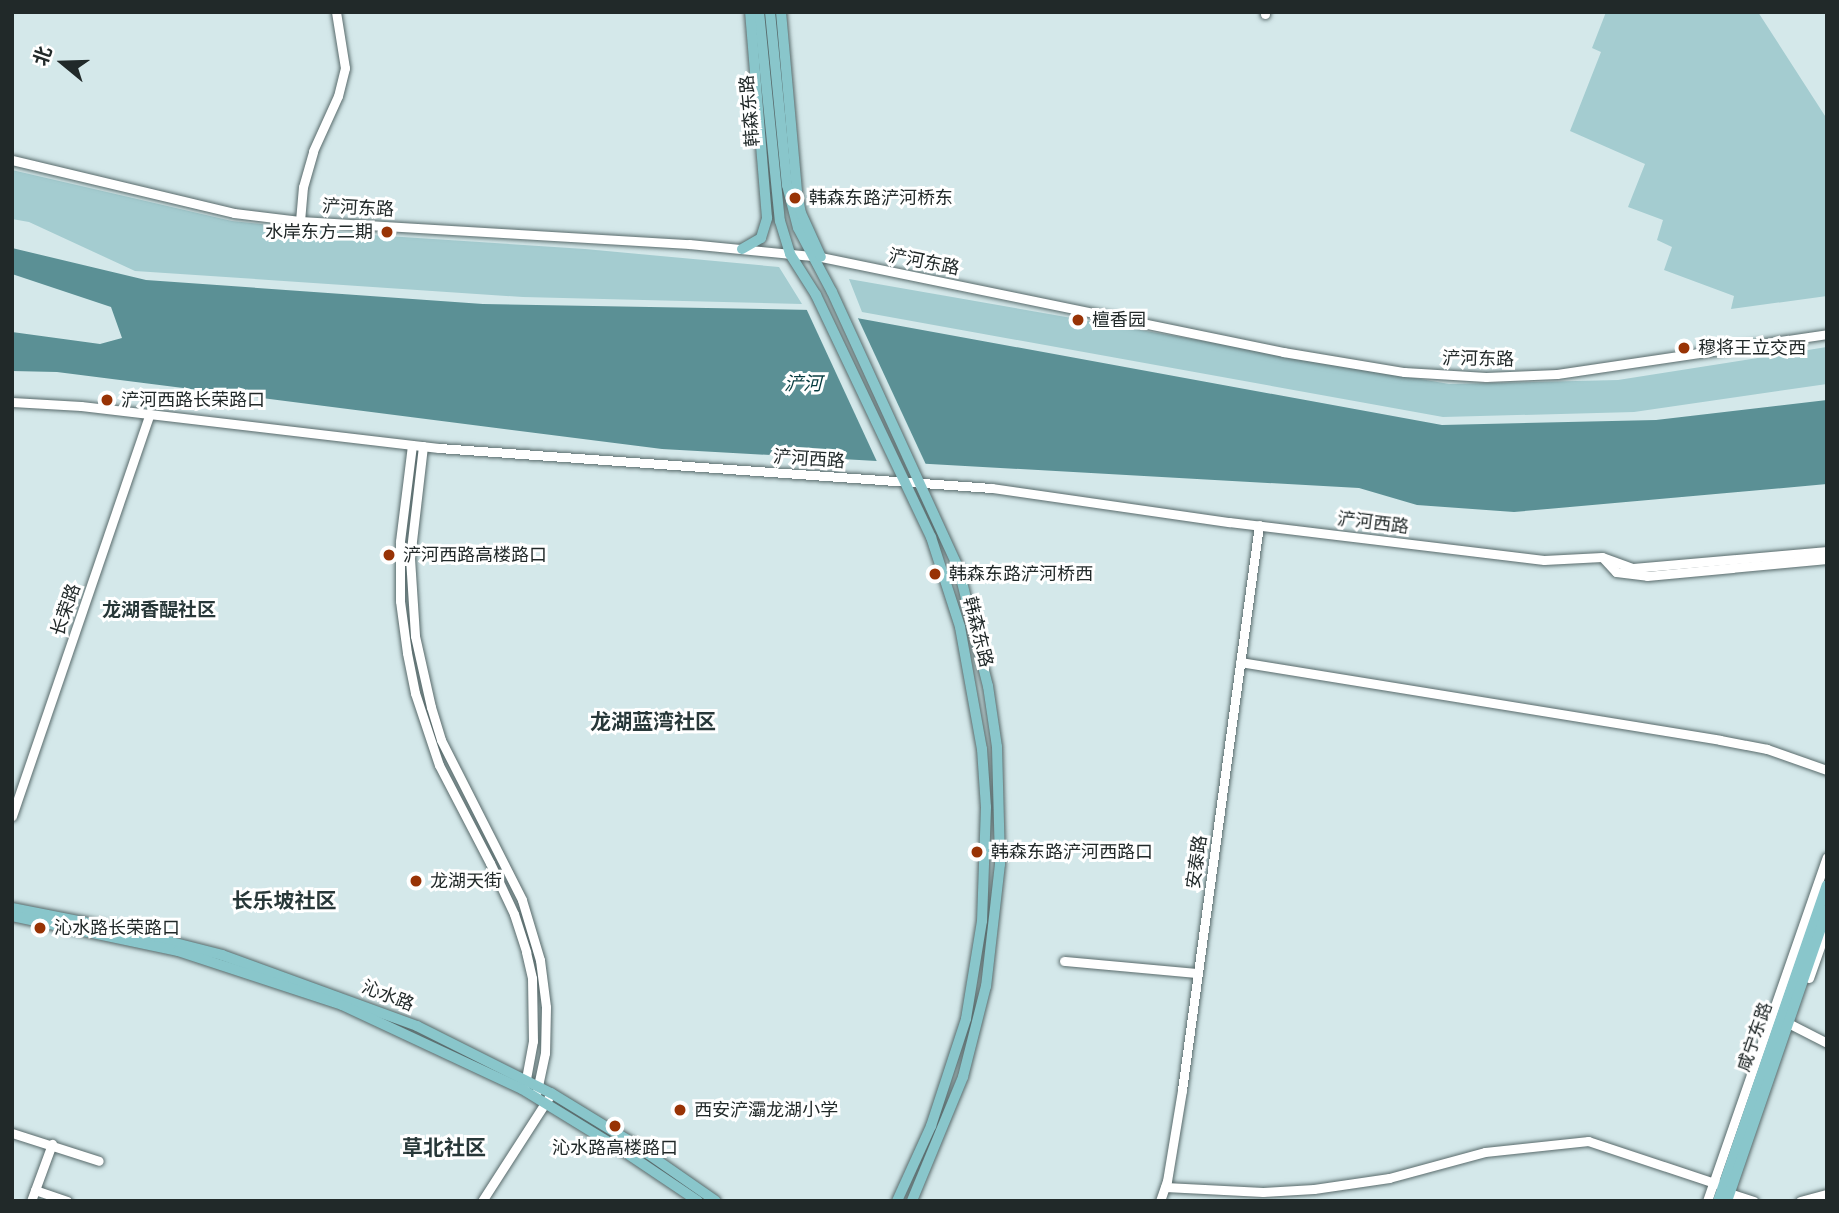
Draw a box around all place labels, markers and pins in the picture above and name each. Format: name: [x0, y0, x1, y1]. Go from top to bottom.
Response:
place label: 韩森东路浐河桥东: [809, 187, 953, 209]
marker: 韩森东路浐河桥东: [787, 190, 803, 206]
place label: 水岸东方二期: [265, 221, 373, 243]
marker: 水岸东方二期: [379, 224, 395, 240]
place label: 檀香园: [1092, 309, 1146, 331]
marker: 檀香园: [1070, 312, 1086, 328]
place label: 穆将王立交西: [1698, 337, 1806, 359]
marker: 穆将王立交西: [1676, 340, 1692, 356]
place label: 浐河西路长荣路口: [121, 389, 265, 411]
marker: 浐河西路长荣路口: [99, 392, 115, 408]
place label: 浐河西路高楼路口: [403, 544, 547, 566]
marker: 浐河西路高楼路口: [381, 547, 397, 563]
place label: 韩森东路浐河桥西: [949, 563, 1093, 585]
marker: 韩森东路浐河桥西: [927, 566, 943, 582]
place label: 韩森东路浐河西路口: [991, 841, 1153, 863]
marker: 韩森东路浐河西路口: [969, 844, 985, 860]
place label: 龙湖天街: [430, 870, 502, 892]
marker: 龙湖天街: [408, 873, 424, 889]
place label: 沁水路长荣路口: [54, 917, 180, 939]
marker: 沁水路长荣路口: [32, 920, 48, 936]
place label: 西安浐灞龙湖小学: [694, 1099, 838, 1121]
marker: 西安浐灞龙湖小学: [672, 1102, 688, 1118]
marker: 沁水路高楼路口: [607, 1118, 623, 1134]
place label: 沁水路高楼路口: [552, 1137, 678, 1159]

